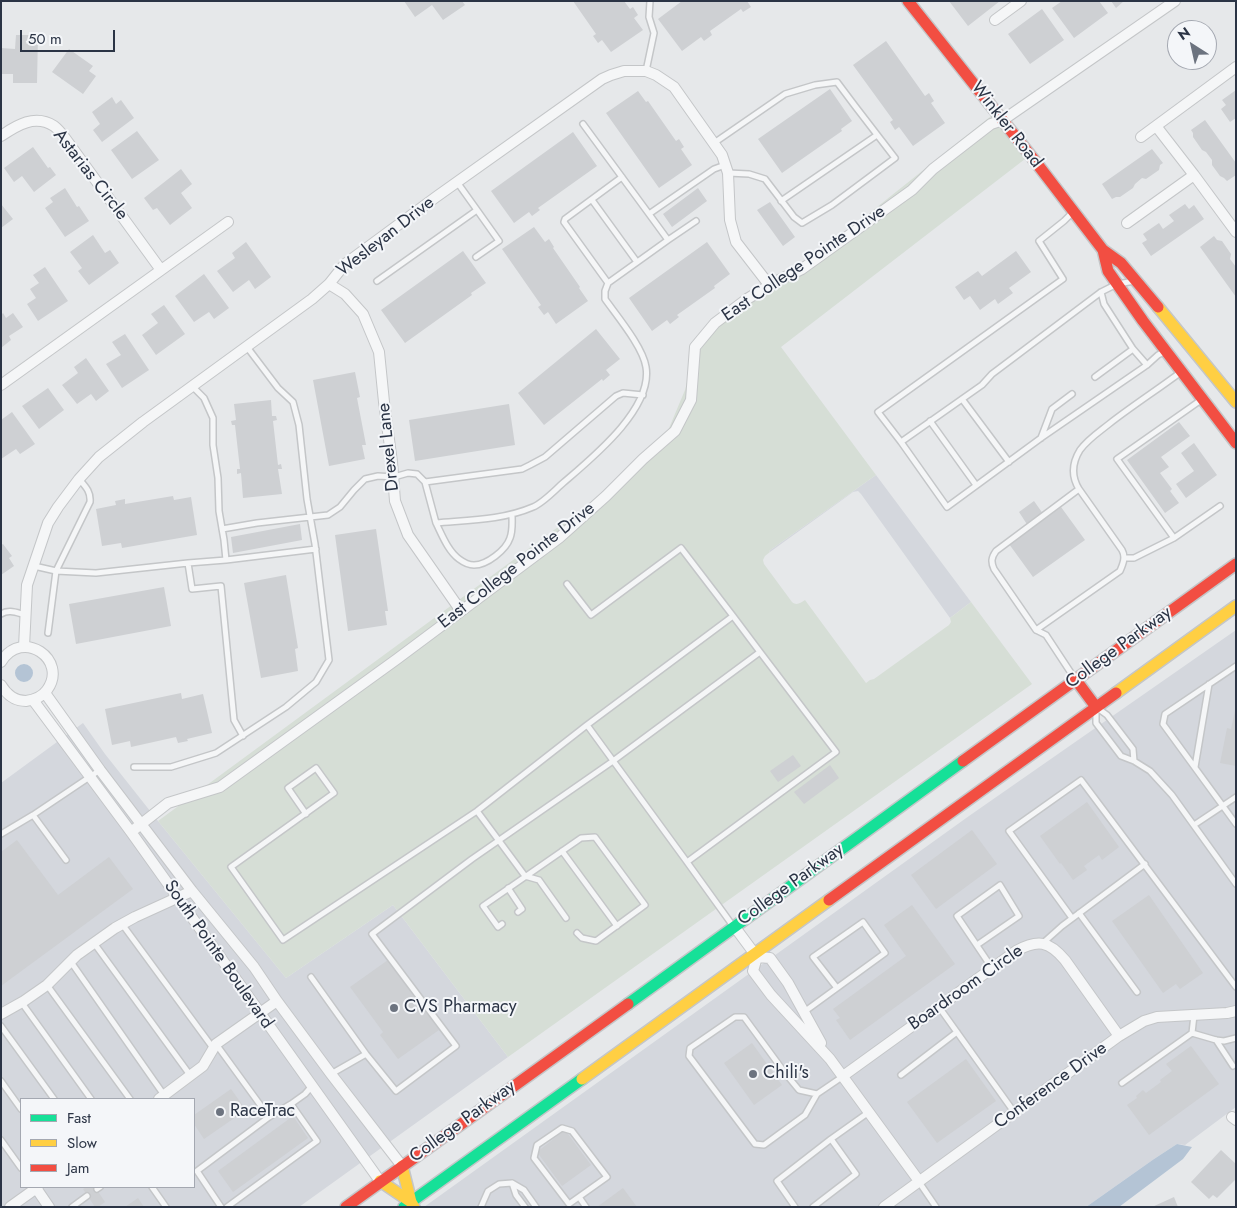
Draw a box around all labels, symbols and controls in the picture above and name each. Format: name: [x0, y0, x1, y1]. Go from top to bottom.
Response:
scale bar: [22, 20, 118, 52]
north arrow: [1167, 20, 1217, 70]
text: N: [1174, 22, 1194, 45]
text: 50 m: [28, 28, 62, 50]
street label: Winkler Road: [966, 78, 1046, 172]
street label: Astarias Circle: [48, 125, 132, 225]
street label: Wesleyan Drive: [333, 192, 439, 282]
street label: East College Pointe Drive: [718, 201, 890, 327]
street label: Drexel Lane: [374, 402, 404, 492]
street label: East College Pointe Drive: [435, 498, 599, 634]
street label: College Parkway: [1062, 602, 1176, 694]
street label: College Parkway: [734, 839, 848, 931]
street label: South Pointe Boulevard: [159, 877, 277, 1033]
street label: Boardroom Circle: [905, 940, 1027, 1036]
place label: CVS Pharmacy: [404, 997, 517, 1019]
marker: CVS Pharmacy: [388, 1002, 400, 1014]
street label: Conference Drive: [990, 1038, 1112, 1134]
place label: Chili's: [763, 1063, 809, 1085]
marker: Chili's: [747, 1068, 759, 1080]
street label: College Parkway: [406, 1076, 520, 1168]
legend: [20, 1098, 195, 1188]
place label: RaceTrac: [230, 1101, 295, 1123]
marker: RaceTrac: [214, 1106, 226, 1118]
text: Fast: [67, 1107, 91, 1129]
text: Slow: [67, 1132, 97, 1154]
text: Jam: [67, 1157, 90, 1179]

